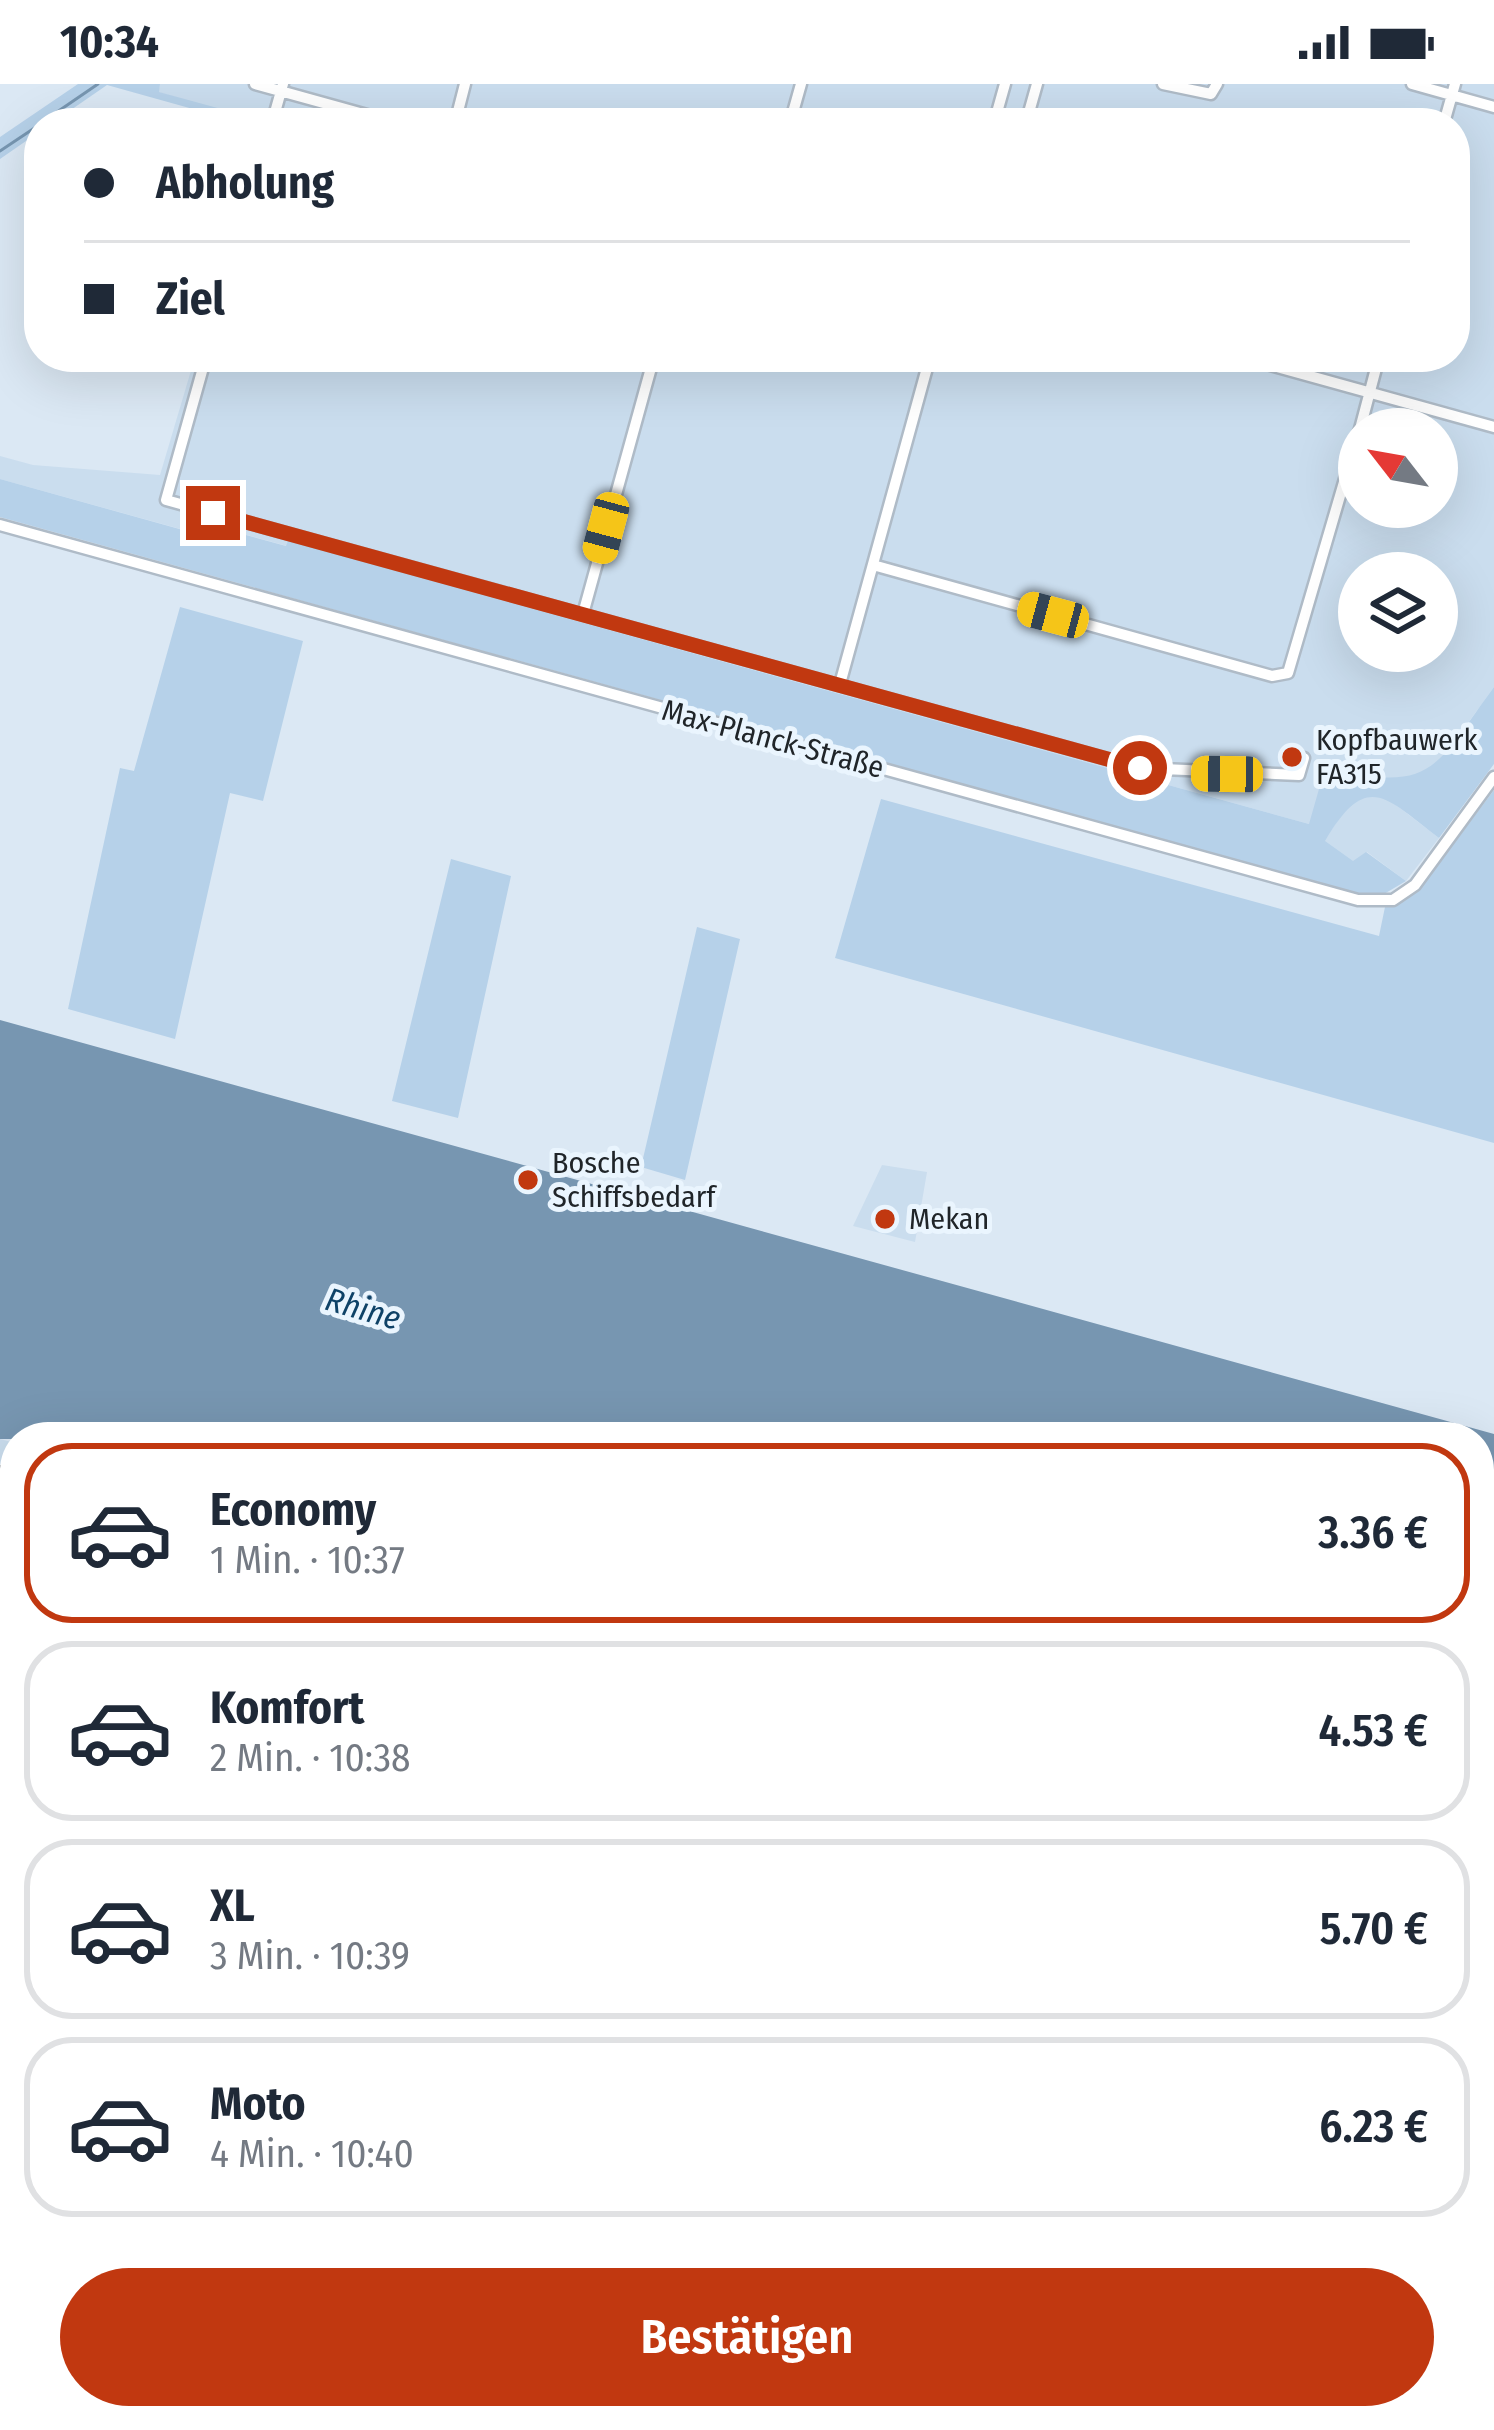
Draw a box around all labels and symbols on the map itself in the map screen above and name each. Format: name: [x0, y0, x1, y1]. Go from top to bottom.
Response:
north arrow: [1338, 408, 1458, 528]
route end: [186, 486, 240, 540]
car: [579, 489, 633, 567]
car: [1014, 588, 1092, 642]
street label: Max-Planck-Straße: [658, 692, 888, 786]
place label: Kopfbauwerk FA315: [1316, 722, 1477, 792]
route start: [1113, 741, 1167, 795]
marker: Kopfbauwerk FA315: [1279, 744, 1305, 770]
car: [1191, 755, 1263, 793]
place label: Bosche Schiffsbedarf: [552, 1145, 717, 1215]
marker: Bosche Schiffsbedarf: [515, 1167, 541, 1193]
place label: Mekan: [909, 1201, 989, 1237]
marker: Mekan: [872, 1206, 898, 1232]
water label: Rhine: [321, 1279, 405, 1339]

